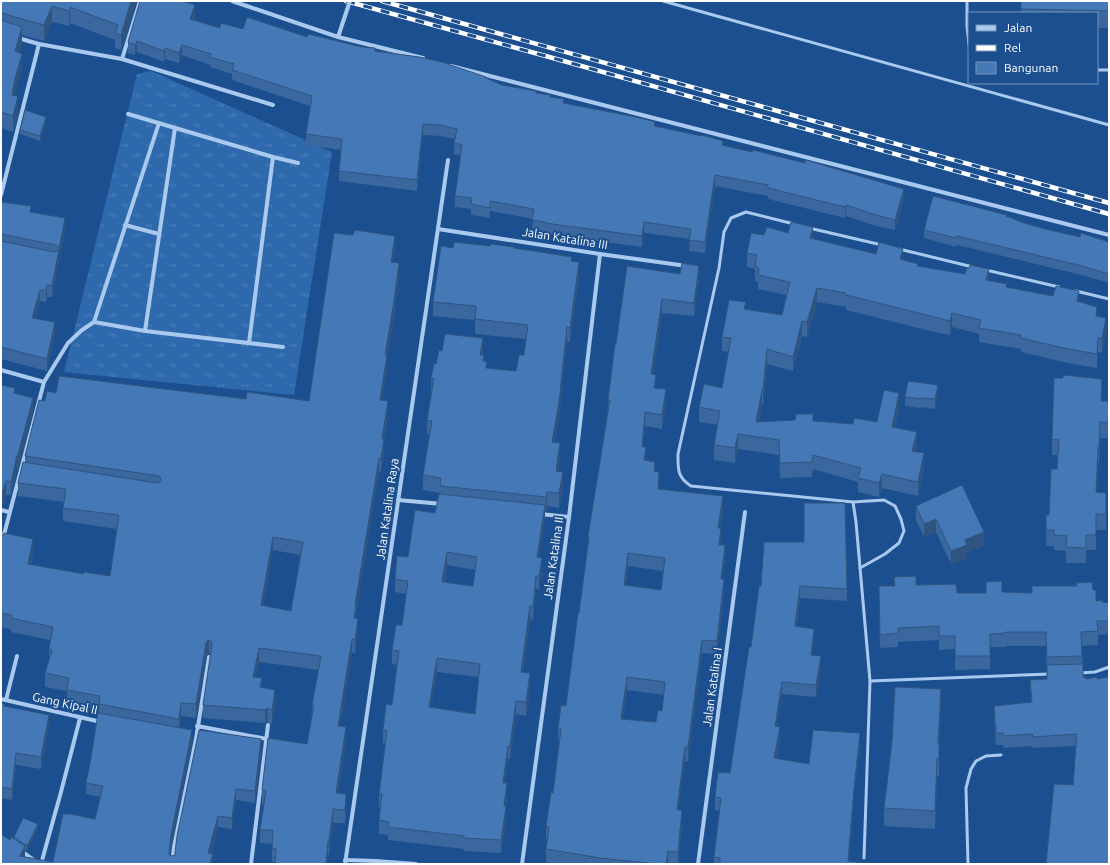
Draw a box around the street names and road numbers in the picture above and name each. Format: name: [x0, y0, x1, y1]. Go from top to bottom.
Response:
street label: Jalan Katalina III: [521, 225, 609, 251]
street label: Jalan Katalina Raya: [373, 457, 401, 561]
street label: Jalan Katalina II: [541, 516, 565, 600]
street label: Jalan Katalina I: [700, 646, 724, 728]
street label: Gang Kipal II: [31, 690, 99, 716]

